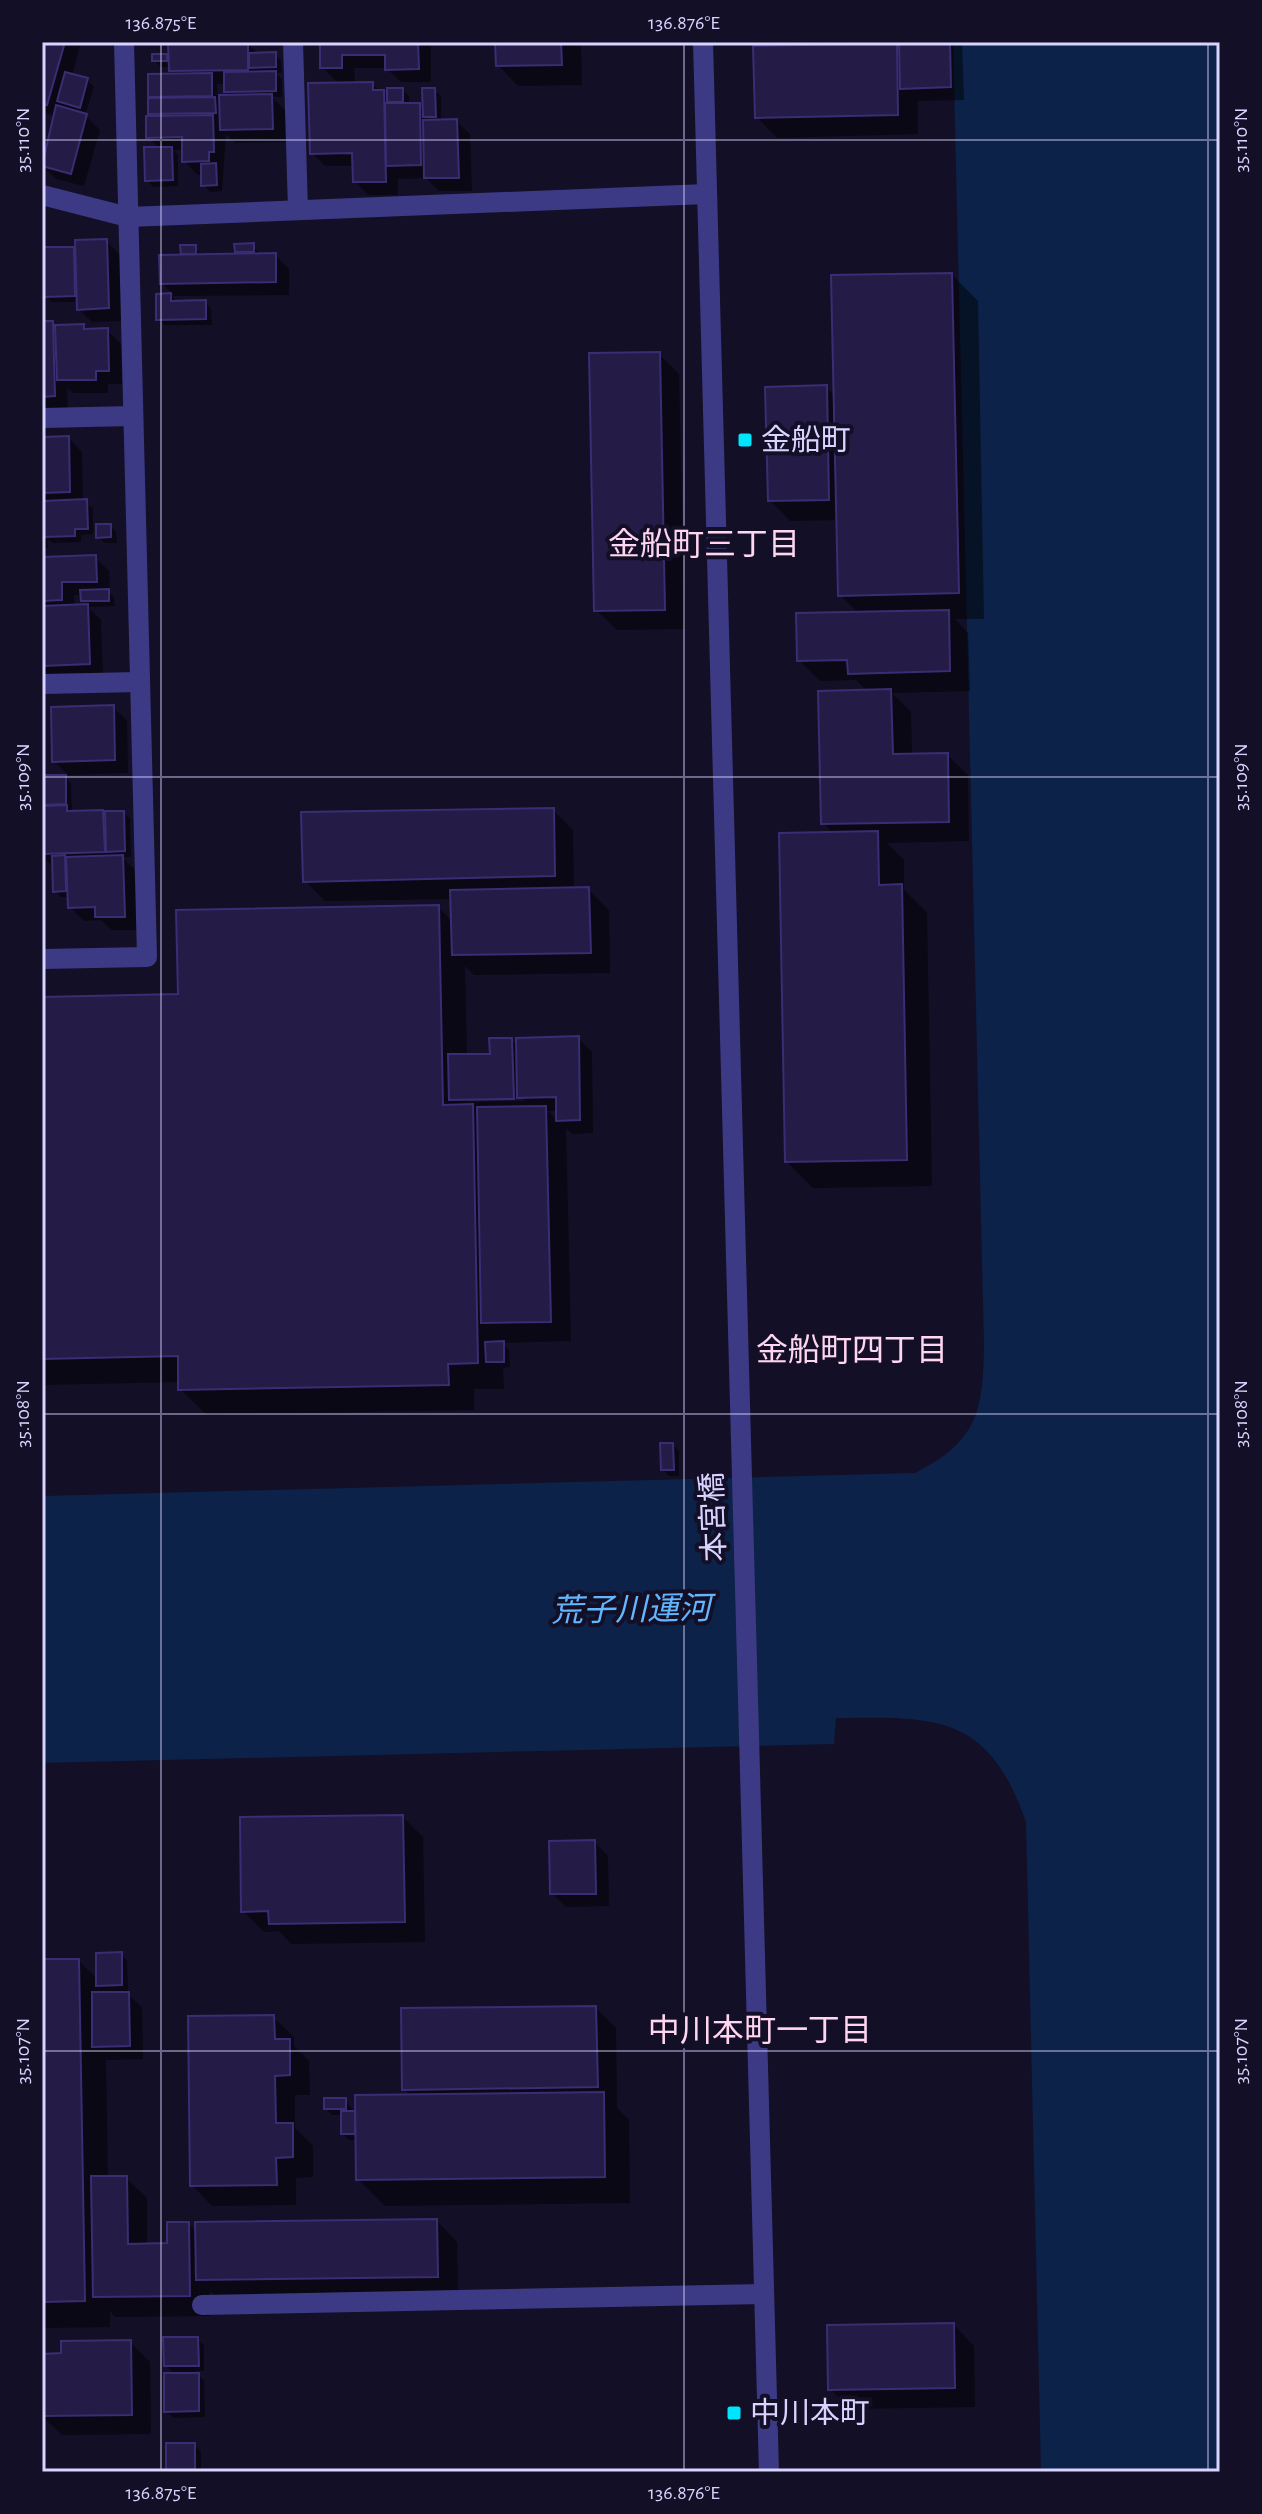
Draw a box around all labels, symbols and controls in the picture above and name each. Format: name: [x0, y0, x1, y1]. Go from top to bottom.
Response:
text: 136.875°E: [126, 13, 197, 33]
text: 136.876°E: [648, 13, 720, 33]
text: 35.110°N: [13, 107, 33, 173]
text: 35.110°N: [1231, 107, 1251, 173]
place label: 金船町: [761, 424, 851, 456]
marker: 金船町: [736, 431, 754, 449]
district label: 金船町三丁目: [608, 527, 800, 561]
text: 35.109°N: [13, 743, 33, 811]
text: 35.109°N: [1231, 743, 1251, 811]
district label: 金船町四丁目: [756, 1333, 948, 1367]
text: 35.108°N: [13, 1380, 33, 1448]
text: 35.108°N: [1231, 1380, 1251, 1448]
street label: 本宮橋: [695, 1471, 731, 1563]
water label: 荒子川運河: [551, 1592, 717, 1627]
district label: 中川本町一丁目: [648, 2014, 872, 2047]
text: 35.107°N: [13, 2018, 33, 2084]
text: 35.107°N: [1231, 2018, 1251, 2084]
place label: 中川本町: [750, 2397, 870, 2429]
marker: 中川本町: [725, 2404, 743, 2422]
text: 136.875°E: [126, 2483, 197, 2503]
text: 136.876°E: [648, 2483, 720, 2503]

